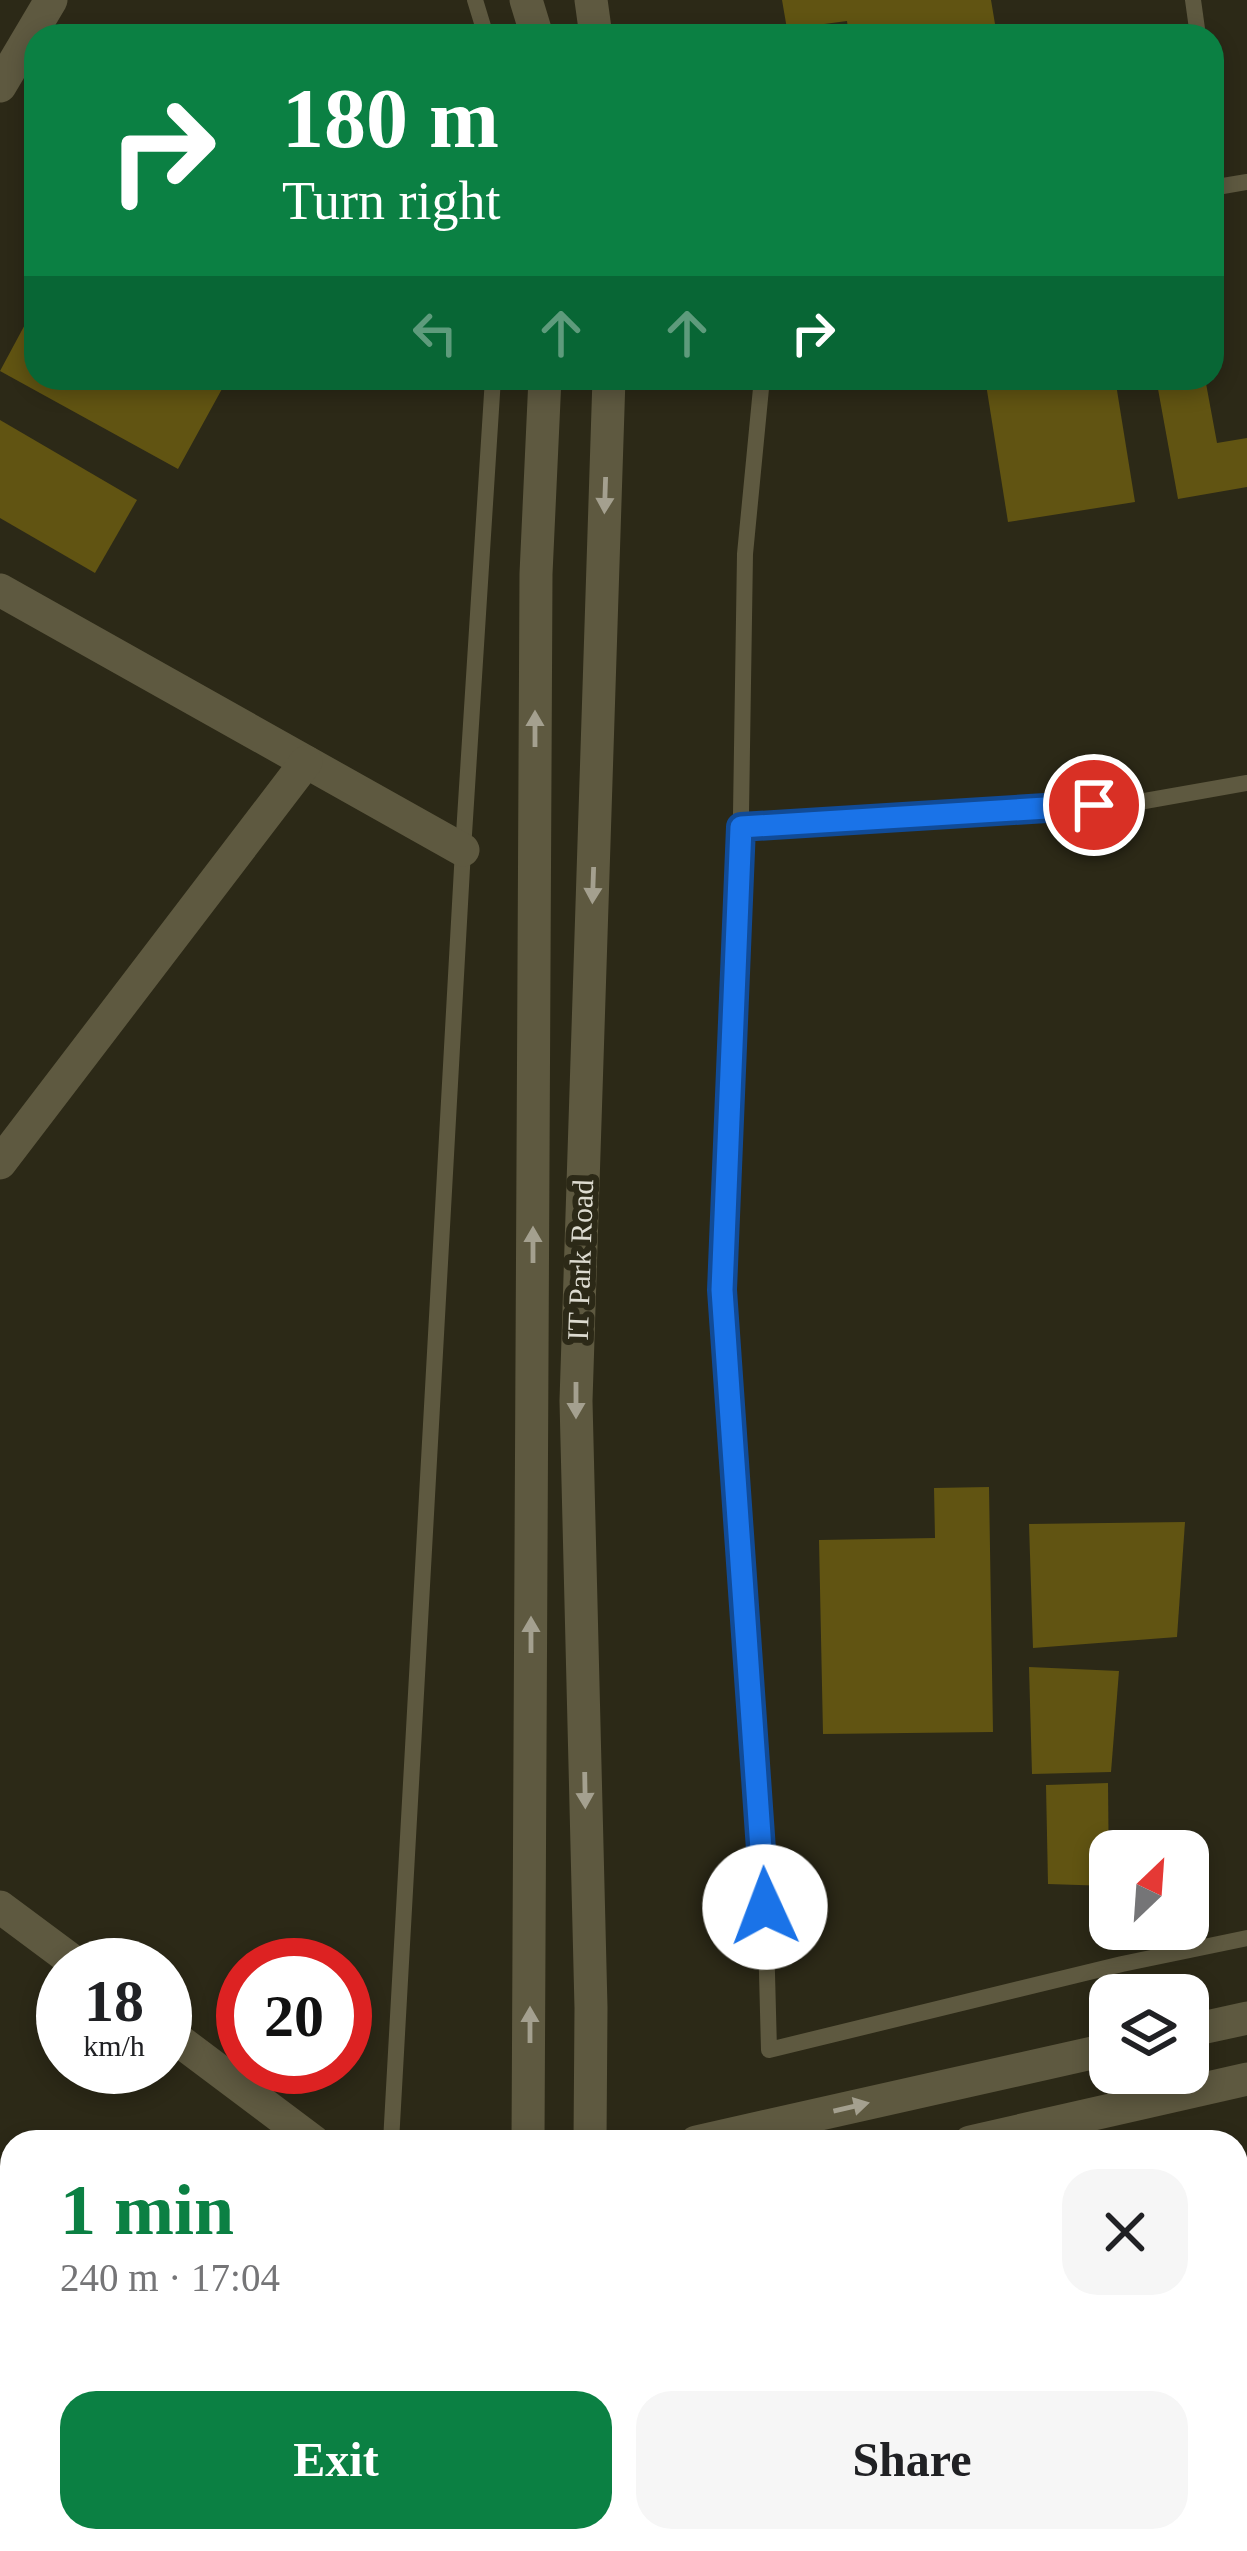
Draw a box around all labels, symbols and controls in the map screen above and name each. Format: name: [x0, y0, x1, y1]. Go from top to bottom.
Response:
icon: right: [84, 72, 240, 228]
text: 180 m: [282, 72, 499, 165]
text: Turn right: [282, 171, 501, 231]
icon: left: [402, 300, 468, 366]
icon: ahead: [528, 300, 594, 366]
icon: ahead: [654, 300, 720, 366]
icon: right: [780, 300, 846, 366]
one-way arrow: [596, 477, 615, 515]
one-way arrow: [526, 709, 545, 747]
pin: [1043, 754, 1145, 856]
icon: arrive: [1061, 772, 1127, 838]
one-way arrow: [583, 867, 602, 905]
street label: IT Park Road: [561, 1179, 599, 1341]
one-way arrow: [523, 1225, 543, 1263]
one-way arrow: [566, 1382, 586, 1420]
one-way arrow: [521, 1615, 541, 1653]
one-way arrow: [576, 1772, 595, 1810]
north arrow: [1089, 1830, 1209, 1950]
map controls: [1089, 1830, 1209, 2094]
position arrow: [702, 1844, 828, 1970]
speed limit sign: 20: [216, 1938, 372, 2094]
text: 18: [84, 1968, 144, 2034]
button: layers: [1089, 1974, 1209, 2094]
one-way arrow: [520, 2005, 539, 2043]
text: km/h: [83, 2029, 145, 2062]
one-way arrow: [832, 2097, 869, 2116]
button: close: [1062, 2169, 1188, 2295]
text: 1 min: [60, 2170, 234, 2250]
text: 240 m · 17:04: [60, 2256, 280, 2299]
button: Exit: [60, 2391, 612, 2529]
button: Share: [636, 2391, 1188, 2529]

